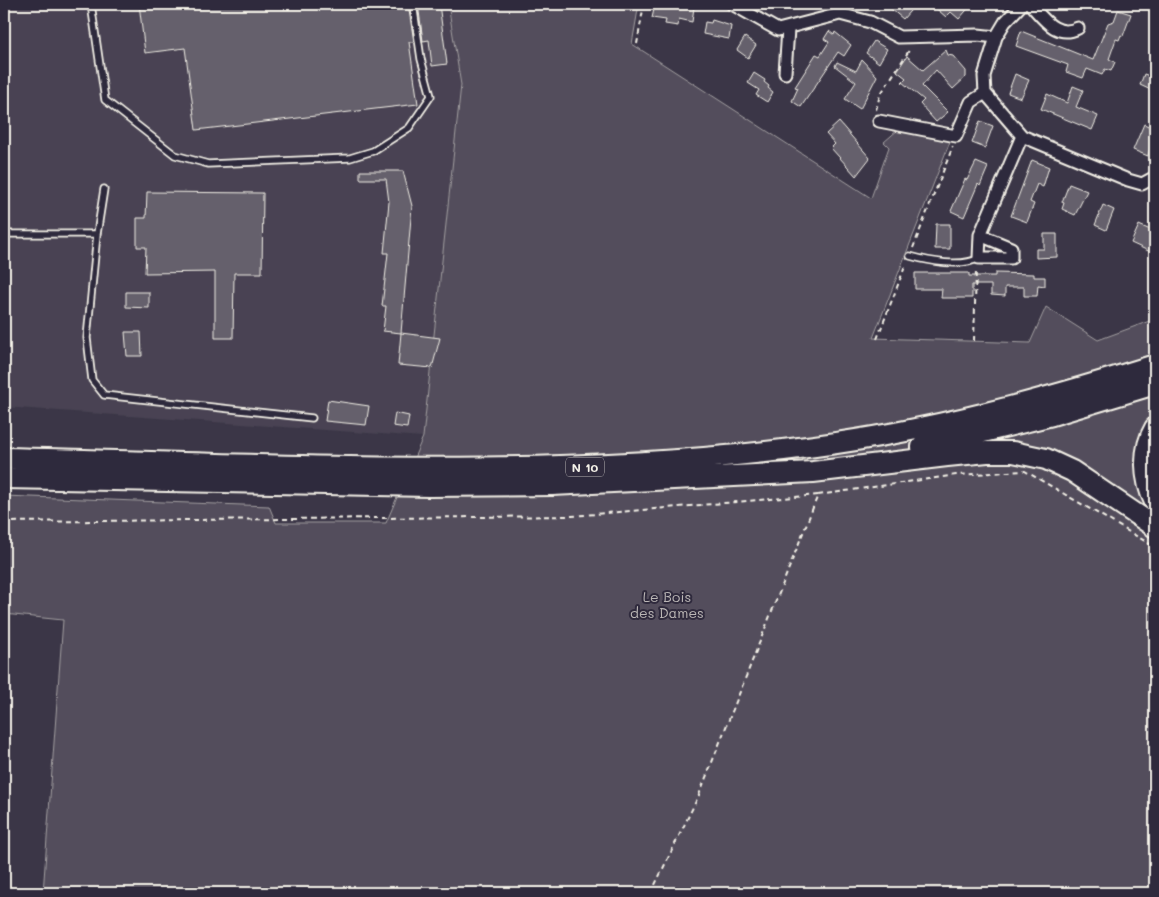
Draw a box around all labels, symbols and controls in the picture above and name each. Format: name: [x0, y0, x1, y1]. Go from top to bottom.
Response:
road number: N 10: [566, 458, 604, 477]
park label: Le Bois des Dames: [630, 587, 704, 622]

